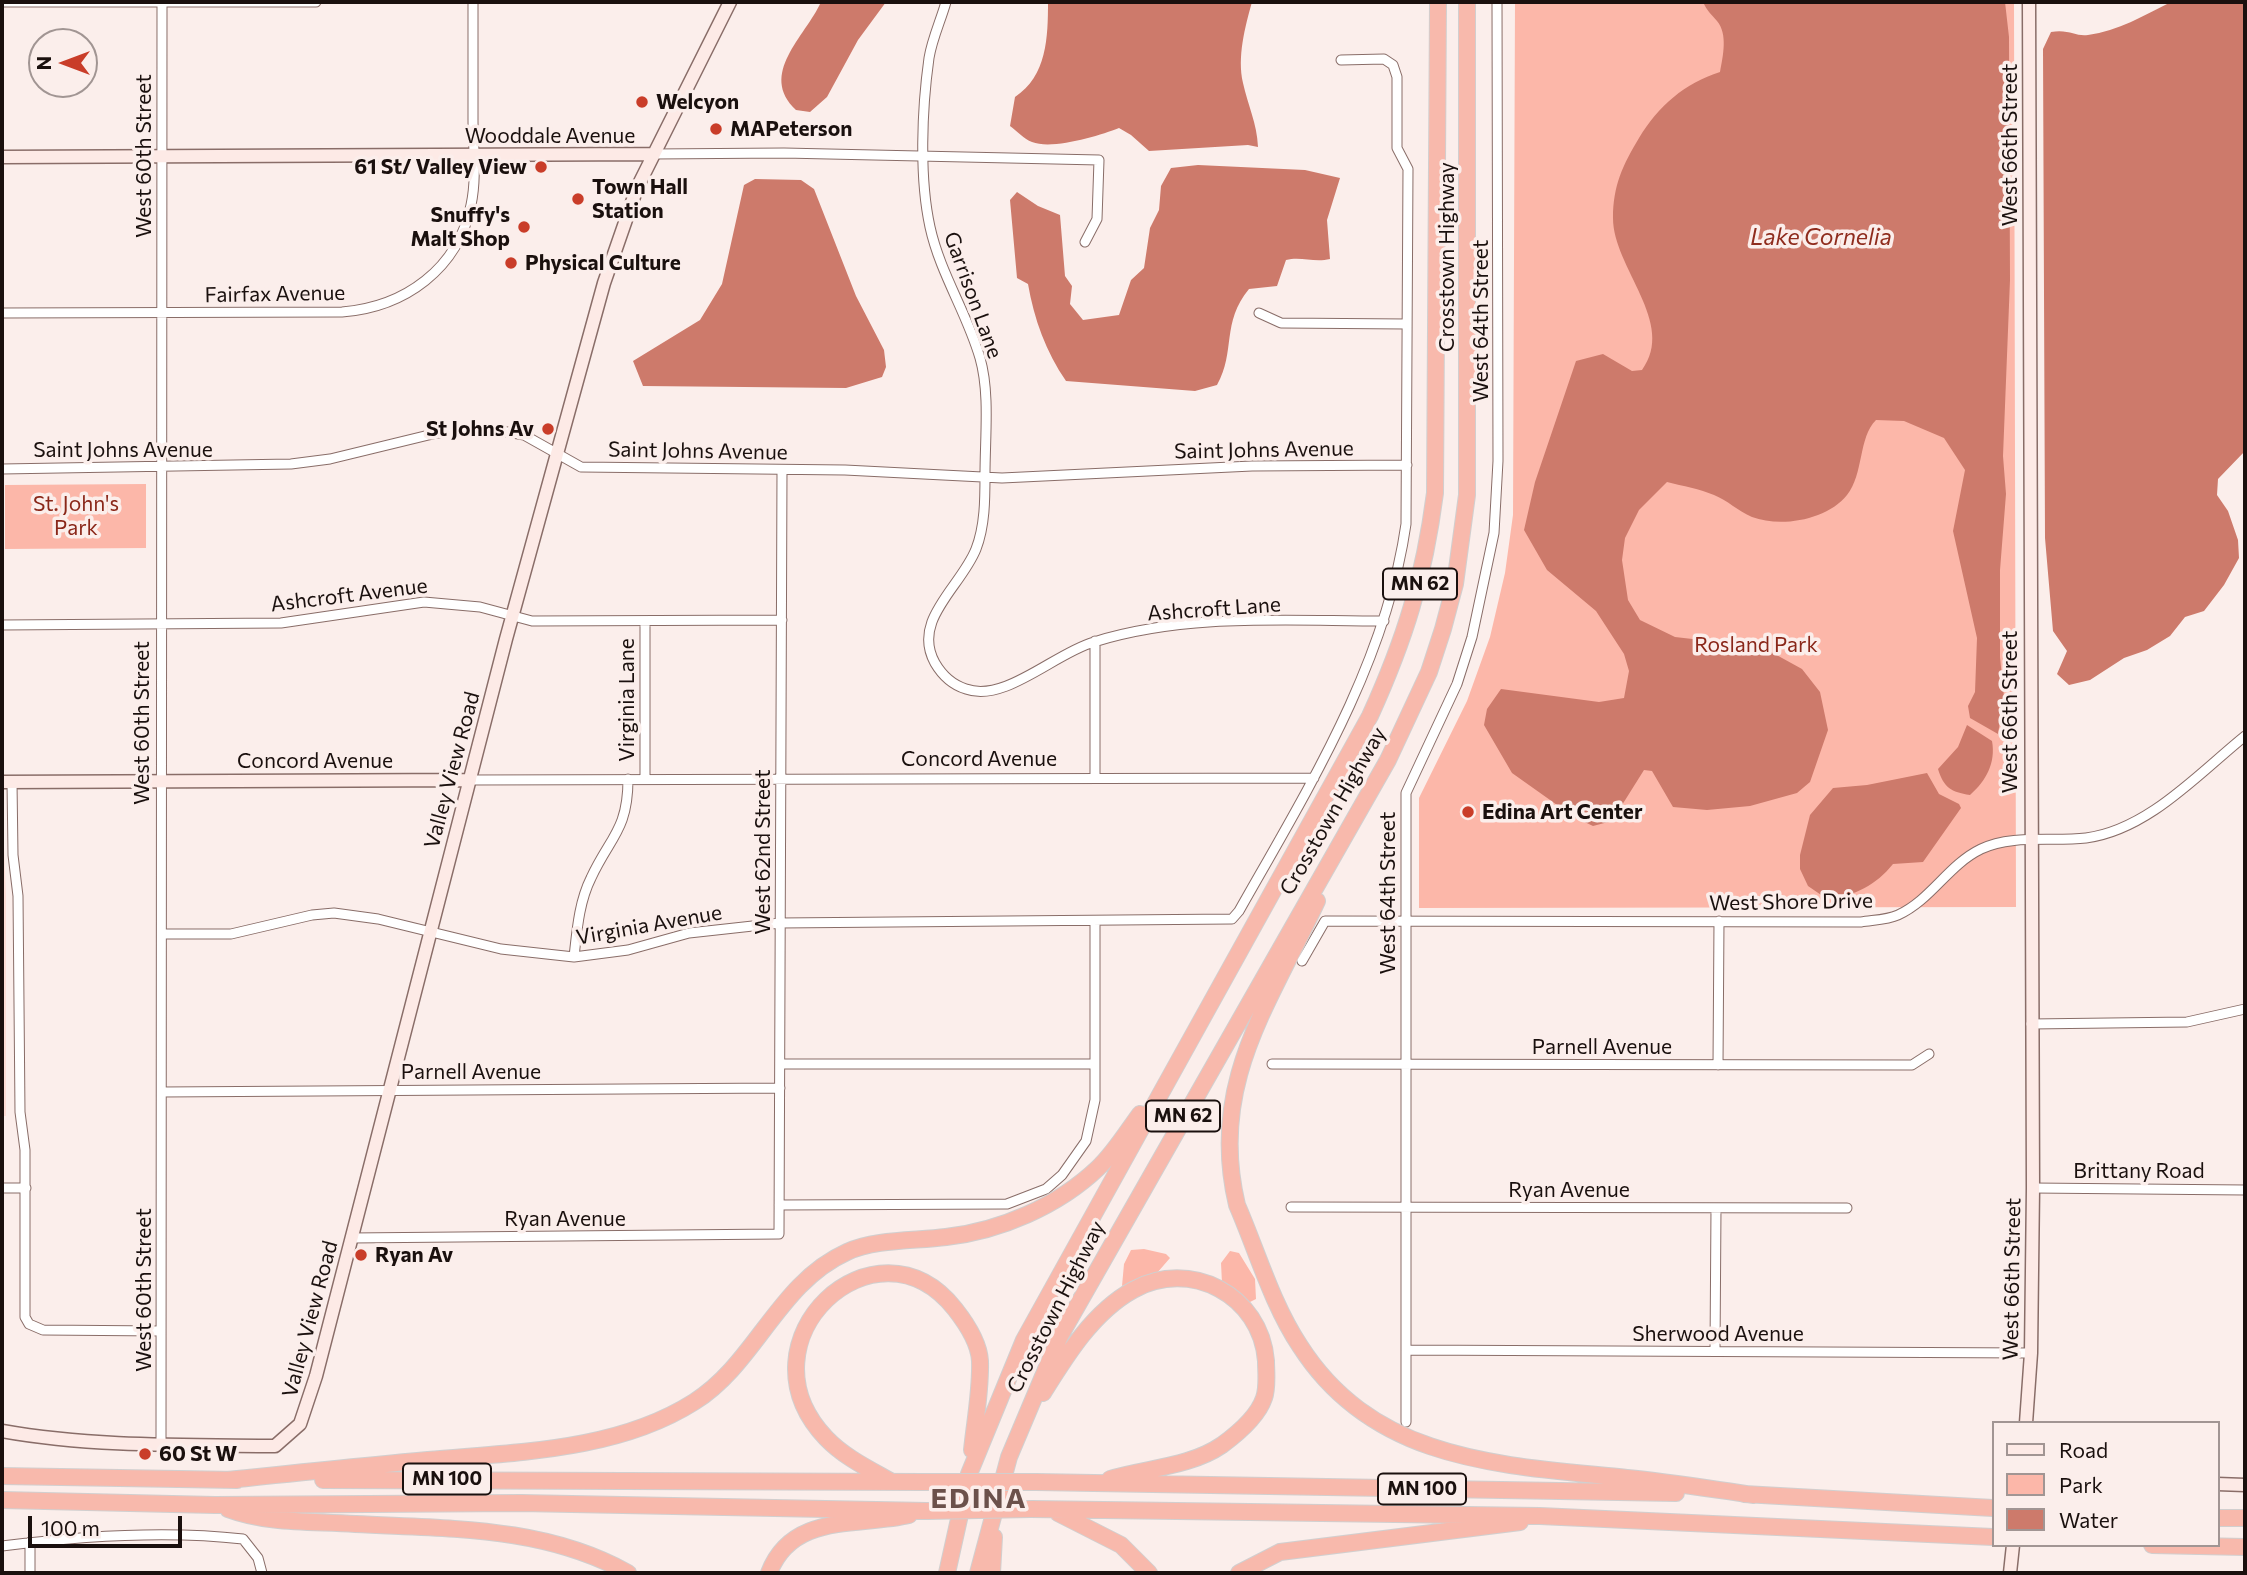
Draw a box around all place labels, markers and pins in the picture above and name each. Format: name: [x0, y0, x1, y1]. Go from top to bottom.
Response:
place label: Welcyon: [656, 89, 739, 115]
marker: Welcyon: [634, 94, 650, 110]
place label: MAPeterson: [730, 116, 852, 142]
marker: MAPeterson: [708, 121, 724, 137]
place label: 61 St/ Valley View: [354, 154, 527, 180]
marker: 61 St/ Valley View: [533, 159, 549, 175]
place label: Town Hall Station: [592, 174, 688, 224]
marker: Town Hall Station: [570, 191, 586, 207]
place label: Snuffy's Malt Shop: [411, 202, 510, 252]
marker: Snuffy's Malt Shop: [516, 219, 532, 235]
place label: Physical Culture: [525, 250, 681, 276]
marker: Physical Culture: [503, 255, 519, 271]
place label: St Johns Av: [426, 416, 534, 442]
marker: St Johns Av: [540, 421, 556, 437]
place label: Edina Art Center: [1482, 799, 1643, 825]
marker: Edina Art Center: [1460, 804, 1476, 820]
place label: Ryan Av: [375, 1242, 453, 1268]
marker: Ryan Av: [353, 1247, 369, 1263]
place label: 60 St W: [159, 1441, 237, 1467]
marker: 60 St W: [137, 1446, 153, 1462]

